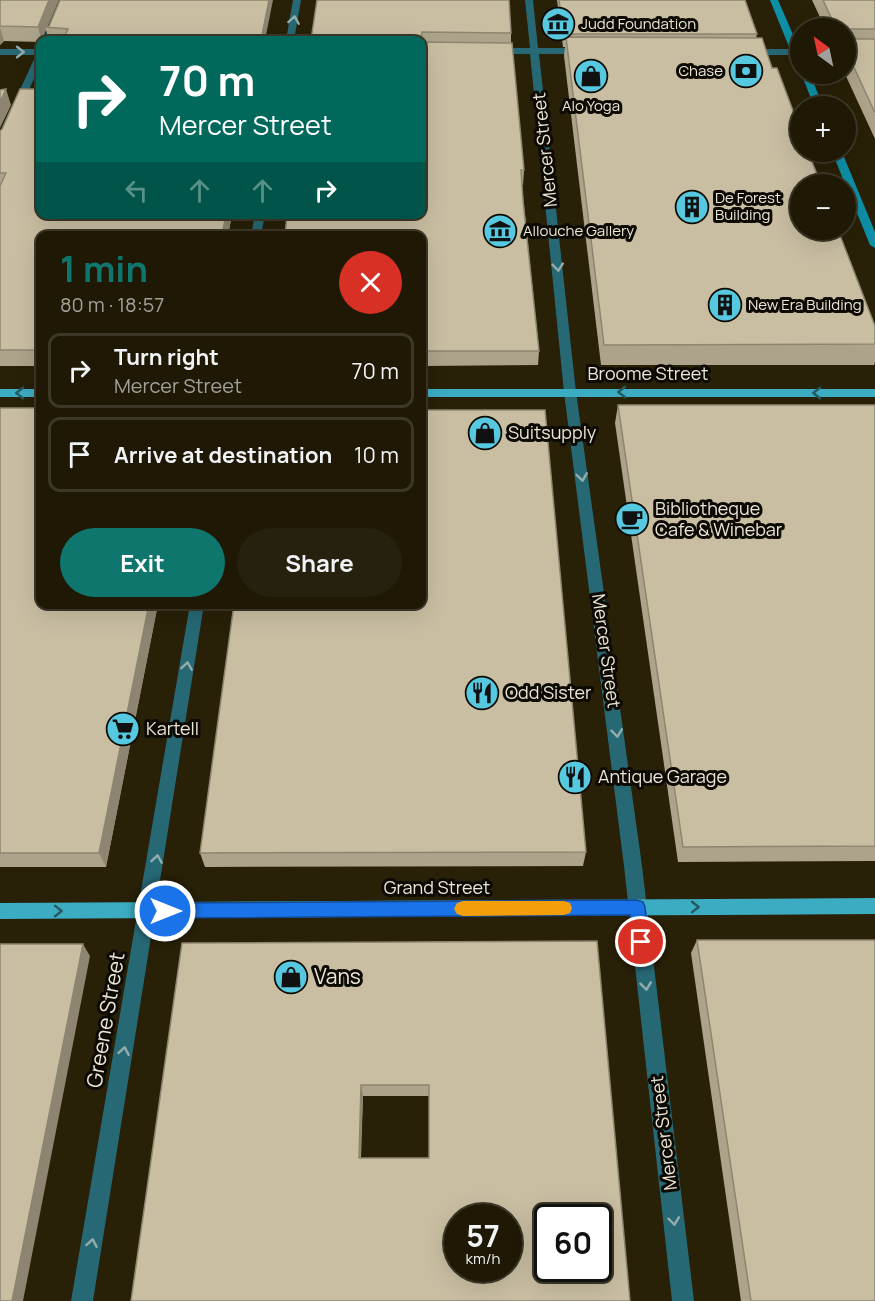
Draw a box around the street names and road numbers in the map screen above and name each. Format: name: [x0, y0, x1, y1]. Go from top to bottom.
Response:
street label: Mercer Street: [526, 92, 562, 209]
street label: Broome Street: [588, 361, 708, 385]
street label: Mercer Street: [587, 592, 627, 710]
street label: Grand Street: [384, 875, 490, 899]
street label: Greene Street: [79, 950, 131, 1090]
street label: Mercer Street: [644, 1075, 682, 1192]

